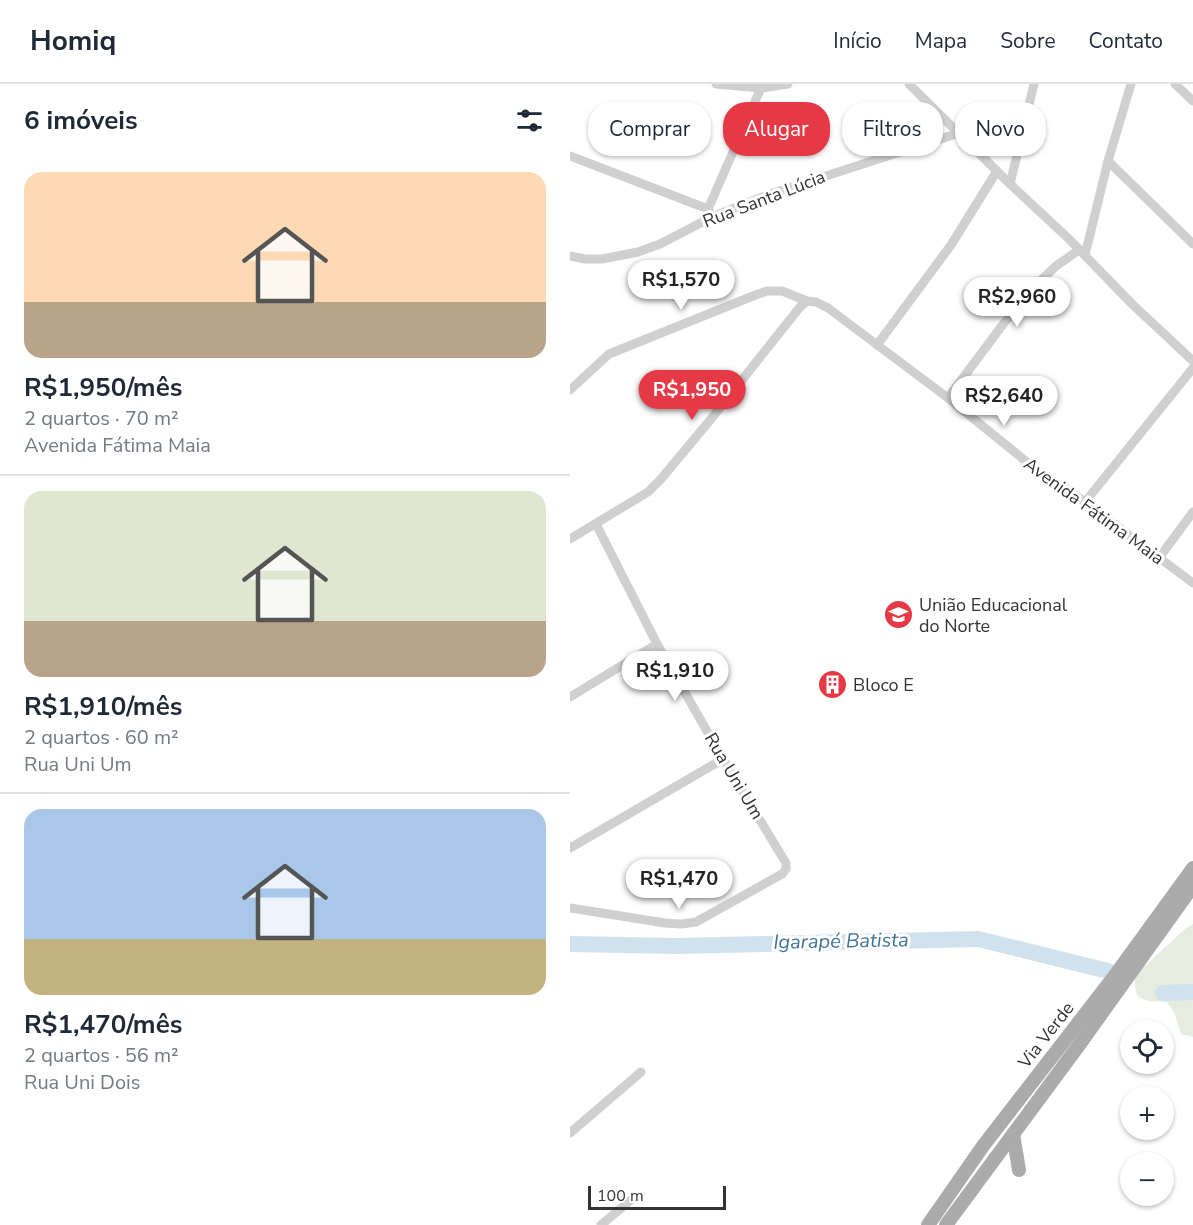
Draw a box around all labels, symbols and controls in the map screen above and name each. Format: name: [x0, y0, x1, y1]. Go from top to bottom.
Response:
text: Homiq: [30, 22, 116, 60]
text: Início: [833, 27, 882, 55]
text: Mapa: [915, 27, 967, 55]
text: Sobre: [1000, 27, 1056, 55]
text: Contato: [1089, 27, 1163, 55]
chip: Comprar: [588, 102, 711, 156]
chip: Alugar: [723, 102, 830, 156]
chip: Filtros: [842, 102, 943, 156]
chip: Novo: [955, 102, 1046, 156]
text: 6 imóveis: [24, 103, 138, 138]
icon: filters: [513, 104, 546, 137]
street label: Rua Santa Lúcia: [699, 165, 829, 233]
icon: home: [231, 211, 339, 319]
pin: R$1,570: [626, 260, 736, 311]
text: R$1,570: [642, 266, 720, 293]
pin: R$2,960: [962, 277, 1072, 328]
text: R$2,960: [978, 283, 1056, 310]
text: R$1,950/mês: [24, 370, 182, 405]
pin: R$1,950: [637, 370, 747, 421]
text: R$1,950: [653, 376, 731, 403]
pin: R$2,640: [949, 376, 1059, 427]
text: R$2,640: [965, 382, 1043, 409]
text: 2 quartos · 70 m²: [24, 405, 179, 432]
text: Avenida Fátima Maia: [24, 432, 211, 459]
street label: Avenida Fátima Maia: [1019, 452, 1169, 570]
icon: home: [231, 530, 339, 638]
place label: União Educacional do Norte: [919, 593, 1068, 638]
school or university icon: União Educacional do Norte: [882, 599, 914, 631]
pin: R$1,910: [620, 651, 730, 702]
text: R$1,910: [636, 657, 714, 684]
building icon: Bloco E: [816, 669, 848, 701]
place label: Bloco E: [853, 673, 914, 697]
text: R$1,910/mês: [24, 689, 182, 724]
text: 2 quartos · 60 m²: [24, 724, 179, 751]
street label: Rua Uni Um: [699, 728, 769, 824]
text: Rua Uni Um: [24, 751, 132, 778]
icon: home: [231, 848, 339, 956]
pin: R$1,470: [624, 859, 734, 910]
text: R$1,470: [640, 865, 718, 892]
water label: Igarapé Batista: [773, 926, 909, 956]
street label: Via Verde: [1012, 997, 1079, 1074]
text: R$1,470/mês: [24, 1007, 182, 1042]
map controls: [1120, 1020, 1174, 1206]
button: locate: [1120, 1020, 1174, 1074]
text: 2 quartos · 56 m²: [24, 1042, 179, 1069]
text: Rua Uni Dois: [24, 1069, 140, 1096]
button: +: [1120, 1086, 1174, 1140]
button: −: [1120, 1152, 1174, 1206]
scale bar: [588, 1183, 726, 1210]
text: 100 m: [597, 1185, 644, 1207]

